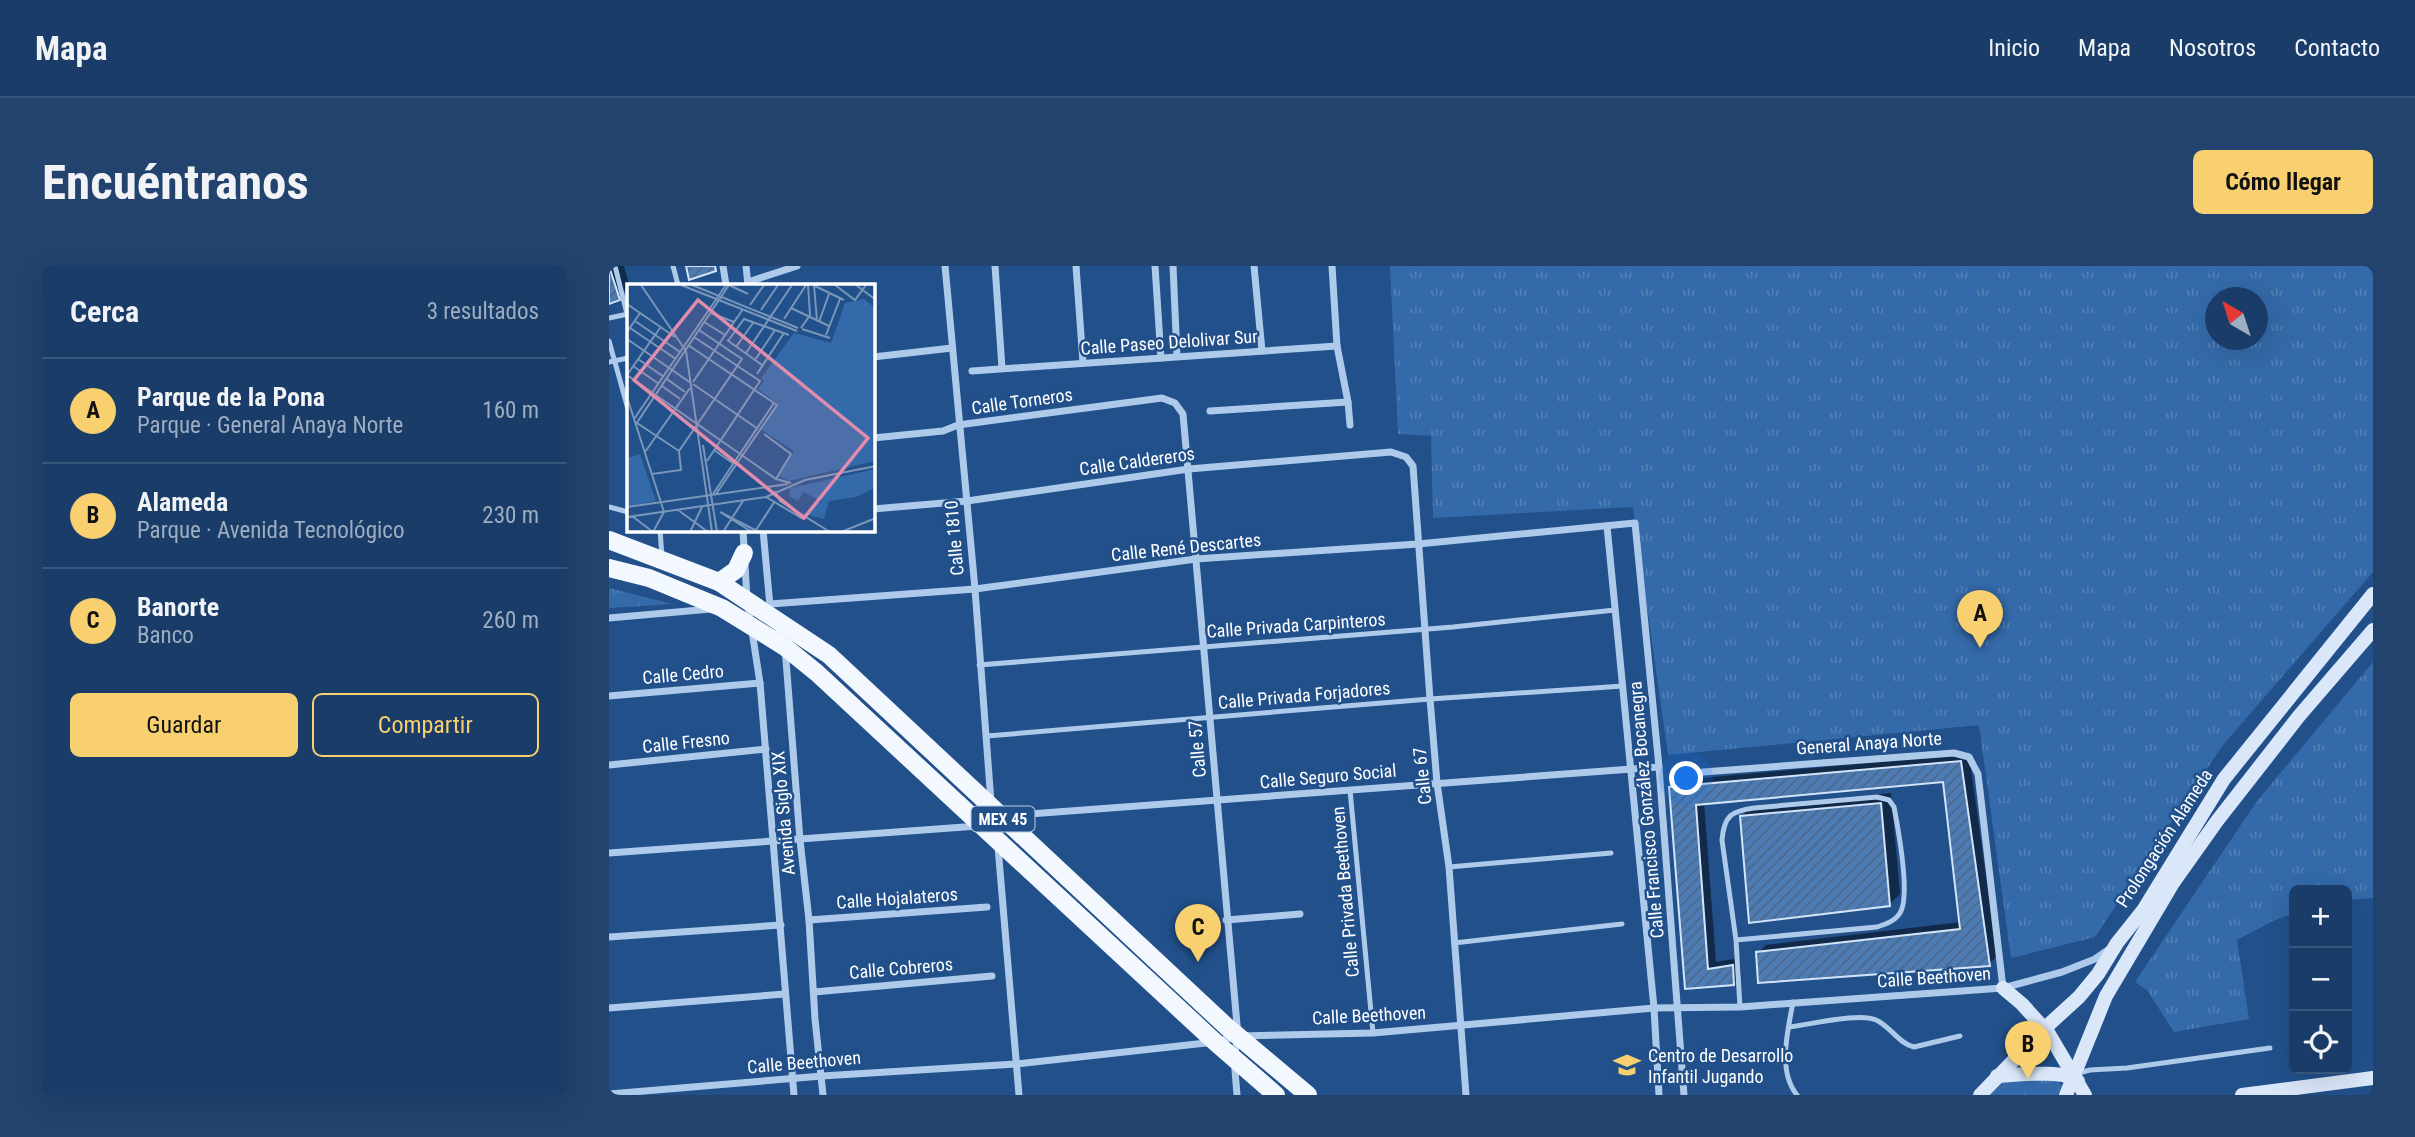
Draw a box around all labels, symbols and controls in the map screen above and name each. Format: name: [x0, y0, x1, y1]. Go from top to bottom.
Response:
text: Mapa: [35, 29, 107, 68]
text: Inicio: [1988, 34, 2040, 62]
text: Mapa: [2078, 34, 2131, 62]
text: Nosotros: [2169, 34, 2256, 62]
text: Contacto: [2294, 34, 2380, 62]
button: Cómo llegar: [2193, 150, 2373, 214]
text: Encuéntranos: [42, 154, 309, 211]
inset map: [627, 284, 875, 532]
north arrow: [2205, 287, 2268, 350]
text: Cerca: [70, 294, 139, 329]
text: 3 resultados: [427, 298, 539, 325]
street label: Calle Paseo Delolivar Sur: [1080, 325, 1259, 359]
text: Parque de la Pona: [137, 382, 325, 412]
street label: Calle Torneros: [970, 384, 1074, 418]
text: A: [86, 397, 100, 424]
text: 160 m: [482, 397, 539, 424]
text: Parque · General Anaya Norte: [137, 412, 403, 439]
street label: Calle Caldereros: [1078, 443, 1196, 479]
text: Alameda: [137, 487, 228, 517]
street label: Calle 1810: [940, 500, 968, 576]
text: B: [87, 502, 99, 529]
text: 230 m: [482, 502, 539, 529]
text: Parque · Avenida Tecnológico: [137, 517, 404, 544]
street label: Calle René Descartes: [1110, 529, 1262, 565]
pin: A: [1957, 590, 2003, 648]
text: Banorte: [137, 592, 219, 622]
text: C: [86, 607, 100, 634]
text: 260 m: [482, 607, 539, 634]
street label: Calle Privada Carpinteros: [1206, 608, 1386, 642]
text: Banco: [137, 622, 194, 649]
street label: Calle Cedro: [641, 660, 725, 688]
street label: Calle Privada Forjadores: [1217, 677, 1391, 713]
street label: Calle Francisco González Bocanegra: [1624, 681, 1668, 939]
button: Guardar: [70, 693, 298, 757]
button: Compartir: [312, 693, 539, 757]
street label: Calle 57: [1184, 719, 1210, 779]
street label: Calle Fresno: [641, 727, 731, 757]
street label: General Anaya Norte: [1796, 727, 1942, 759]
street label: Calle 67: [1409, 746, 1435, 806]
street label: Avenida Siglo XIX: [767, 750, 799, 876]
street label: Calle Seguro Social: [1259, 760, 1397, 792]
your location: [1669, 761, 1703, 795]
street label: Prolongación Alameda: [2111, 765, 2217, 911]
road number: MEX 45: [971, 806, 1035, 832]
street label: Calle Privada Beethoven: [1327, 806, 1363, 978]
street label: Calle Hojalateros: [836, 883, 958, 913]
map controls: [2289, 885, 2352, 1074]
button: +: [2289, 885, 2352, 948]
pin: C: [1175, 904, 1221, 962]
button: −: [2289, 948, 2352, 1011]
street label: Calle Cobreros: [848, 953, 954, 983]
street label: Calle Beethoven: [1876, 963, 1992, 991]
street label: Calle Beethoven: [1312, 1002, 1426, 1028]
button: locate: [2289, 1011, 2352, 1074]
pin: B: [2005, 1021, 2051, 1079]
place label: Centro de Desarrollo Infantil Jugando: [1648, 1045, 1793, 1087]
street label: Calle Beethoven: [746, 1047, 862, 1077]
school or university icon: Centro de Desarrollo Infantil Jugando: [1612, 1050, 1642, 1080]

